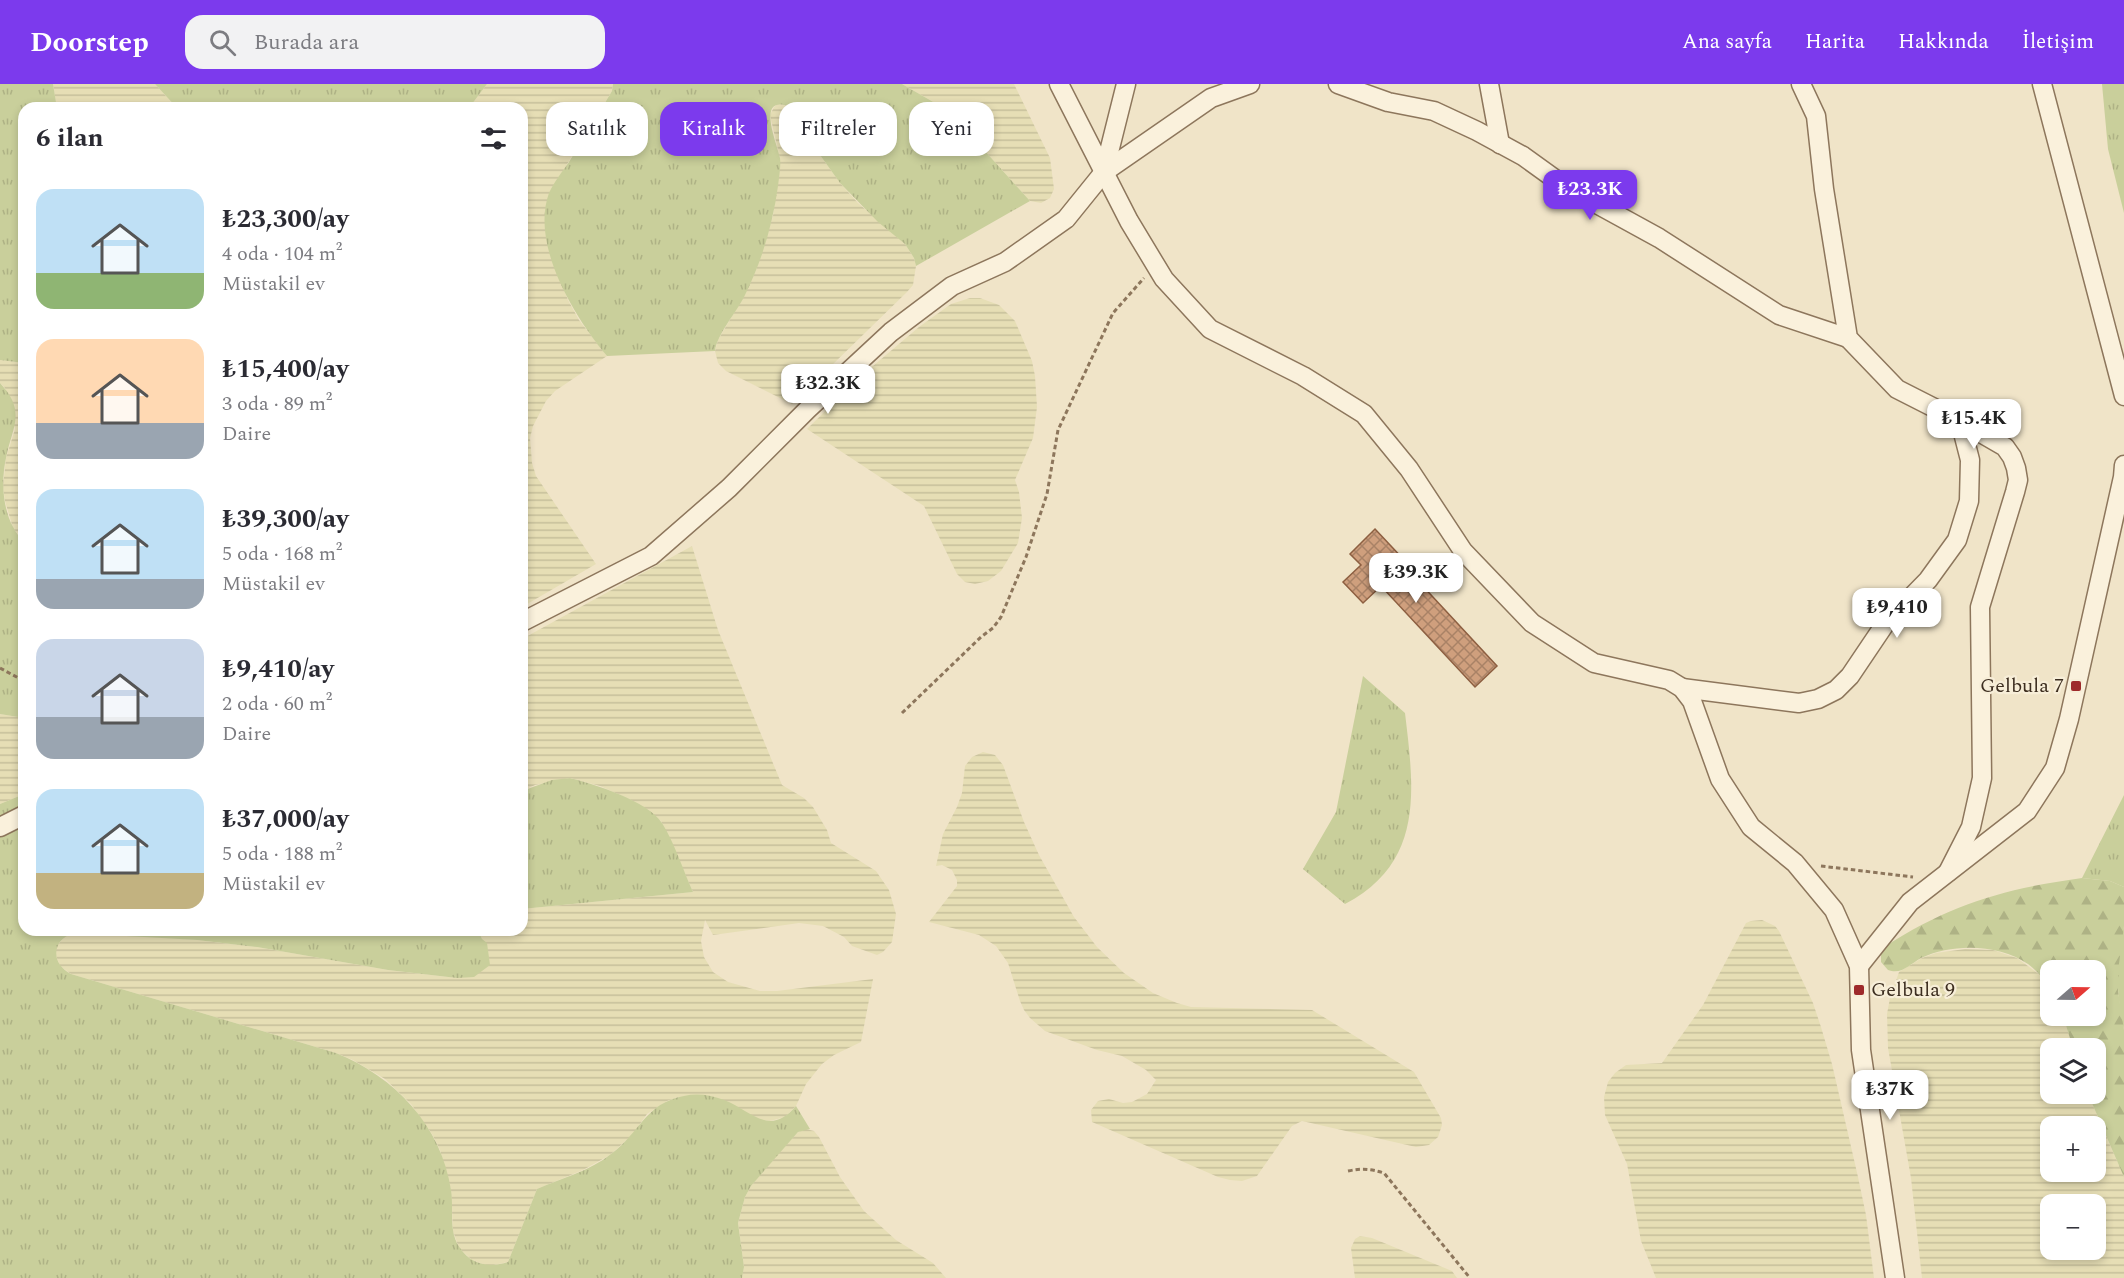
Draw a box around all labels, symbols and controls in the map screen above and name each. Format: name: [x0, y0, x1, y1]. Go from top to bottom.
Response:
search box: [185, 15, 605, 69]
text: Doorstep: [30, 21, 149, 64]
icon: search: [206, 26, 239, 59]
text: Burada ara: [254, 26, 359, 59]
text: Ana sayfa: [1682, 26, 1772, 58]
text: Harita: [1805, 26, 1865, 58]
text: Hakkında: [1898, 26, 1989, 58]
text: İletişim: [2022, 26, 2094, 58]
chip: Satılık: [546, 102, 648, 156]
chip: Kiralık: [660, 102, 767, 156]
chip: Filtreler: [779, 102, 897, 156]
chip: Yeni: [909, 102, 994, 156]
text: 6 ilan: [36, 118, 104, 158]
icon: filters: [477, 122, 510, 155]
pin: ₺23.3K: [1541, 170, 1639, 221]
text: ₺23.3K: [1557, 174, 1623, 204]
text: ₺23,300/ay: [222, 199, 349, 239]
icon: home: [84, 213, 156, 285]
text: 4 oda · 104 m²: [222, 239, 342, 269]
text: Müstakil ev: [222, 269, 325, 299]
text: ₺15,400/ay: [222, 349, 349, 389]
icon: home: [84, 363, 156, 435]
pin: ₺32.3K: [779, 364, 877, 415]
text: ₺32.3K: [795, 368, 861, 398]
text: 3 oda · 89 m²: [222, 389, 332, 419]
pin: ₺15.4K: [1925, 399, 2023, 450]
text: ₺15.4K: [1941, 403, 2007, 433]
text: Daire: [222, 419, 271, 449]
text: ₺39,300/ay: [222, 499, 349, 539]
icon: home: [84, 513, 156, 585]
text: 5 oda · 168 m²: [222, 539, 342, 569]
pin: ₺39.3K: [1367, 553, 1465, 604]
text: ₺39.3K: [1383, 557, 1449, 587]
text: Müstakil ev: [222, 569, 325, 599]
pin: ₺9,410: [1848, 588, 1946, 639]
text: ₺9,410: [1866, 592, 1928, 622]
text: ₺9,410/ay: [222, 649, 334, 689]
icon: home: [84, 663, 156, 735]
place label: Gelbula 7: [1980, 671, 2064, 701]
marker: Gelbula 7: [2069, 679, 2083, 693]
text: 2 oda · 60 m²: [222, 689, 332, 719]
text: Daire: [222, 719, 271, 749]
text: ₺37,000/ay: [222, 799, 349, 839]
icon: home: [84, 813, 156, 885]
text: 5 oda · 188 m²: [222, 839, 342, 869]
text: Müstakil ev: [222, 869, 325, 899]
north arrow: [2040, 960, 2106, 1026]
map controls: [2040, 960, 2106, 1260]
place label: Gelbula 9: [1871, 975, 1955, 1005]
marker: Gelbula 9: [1852, 983, 1866, 997]
button: layers: [2040, 1038, 2106, 1104]
pin: ₺37K: [1854, 1070, 1926, 1121]
text: ₺37K: [1865, 1074, 1915, 1104]
button: +: [2040, 1116, 2106, 1182]
button: −: [2040, 1194, 2106, 1260]

